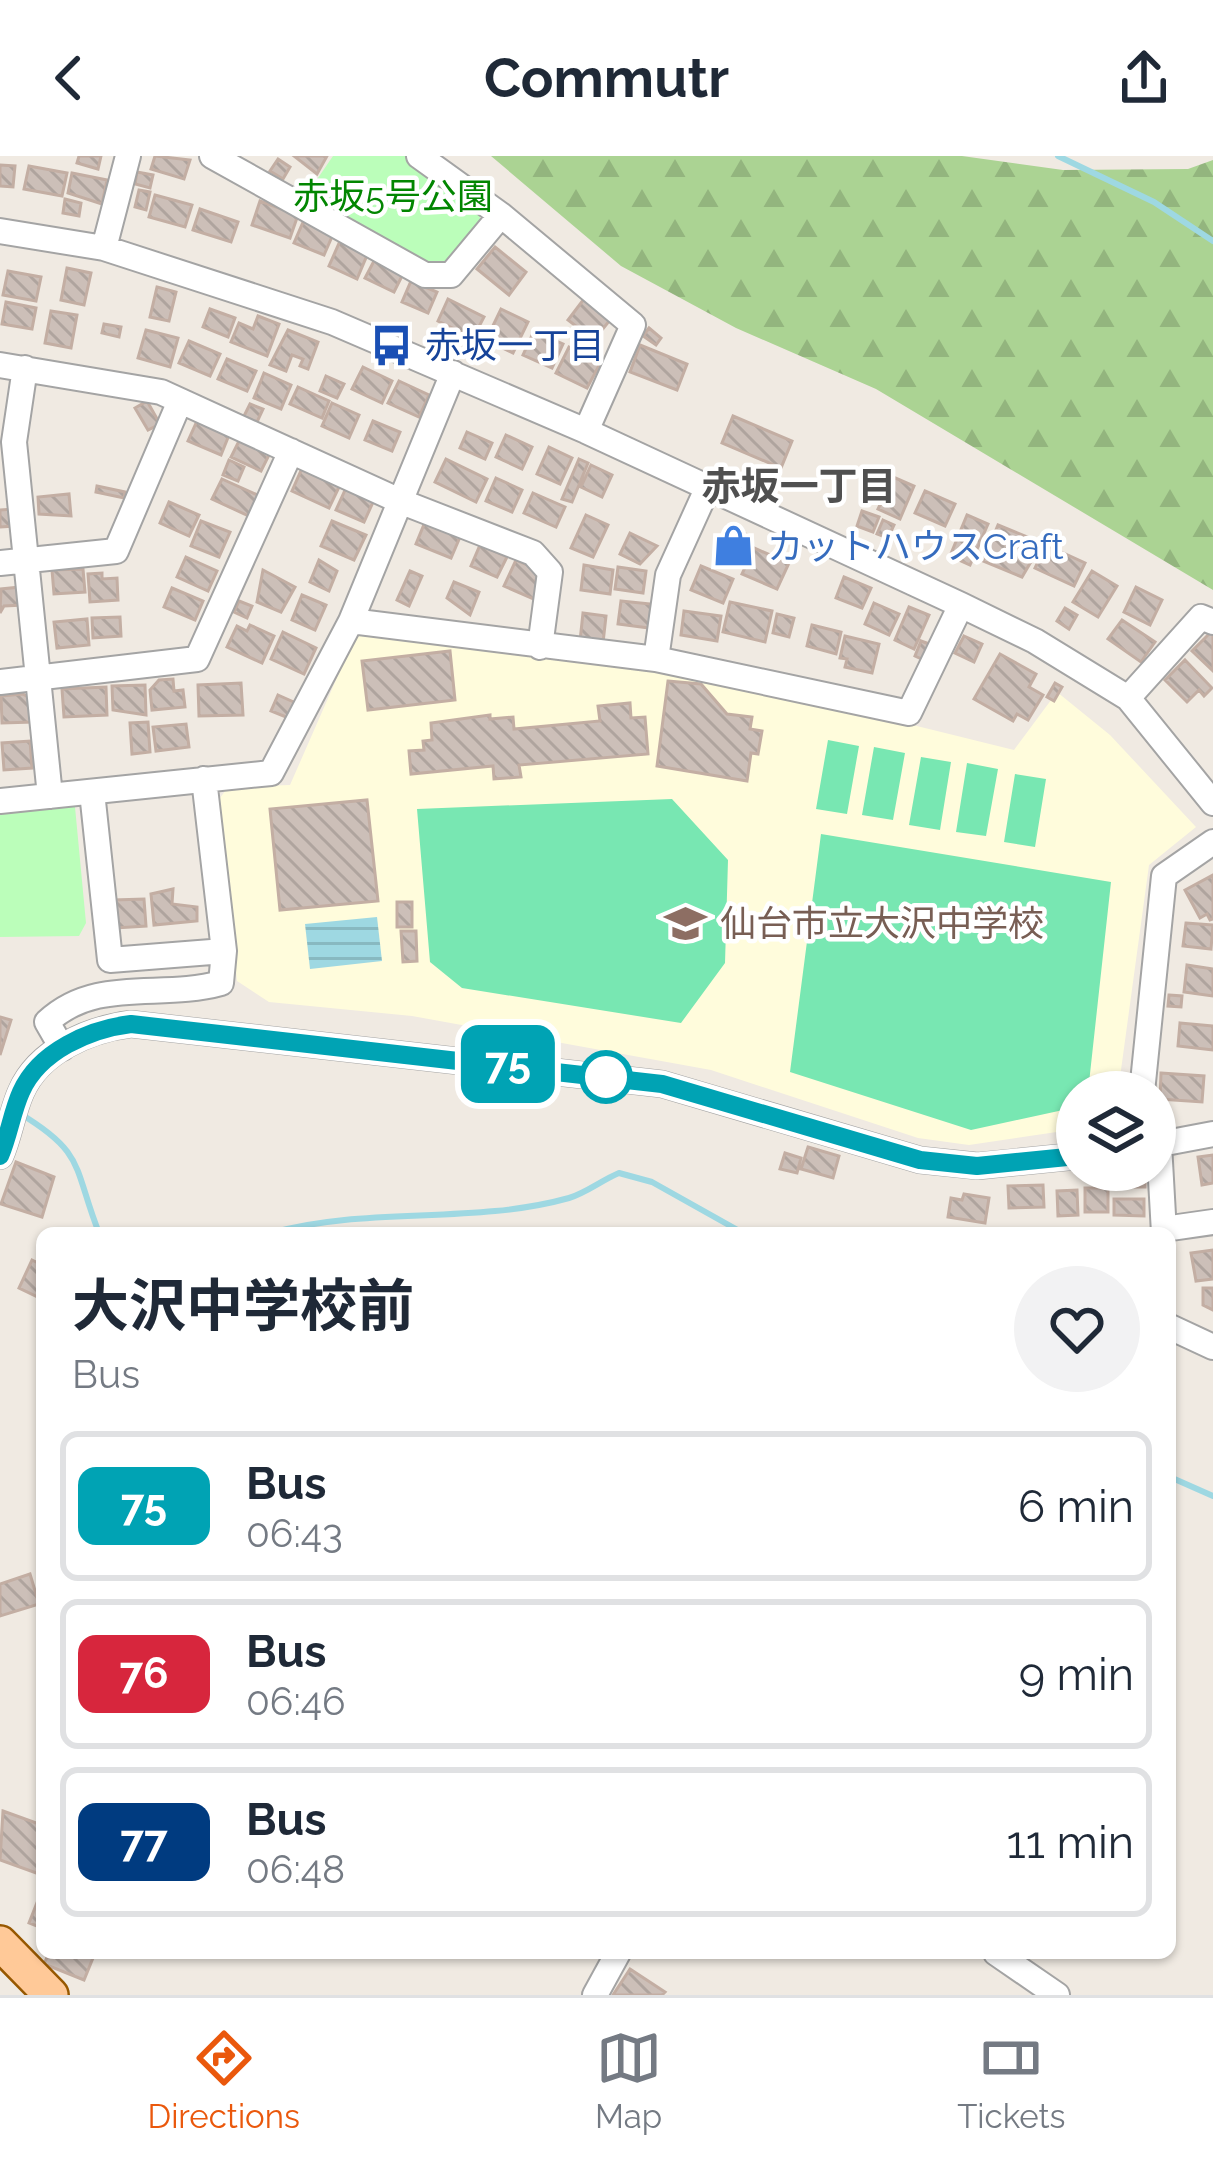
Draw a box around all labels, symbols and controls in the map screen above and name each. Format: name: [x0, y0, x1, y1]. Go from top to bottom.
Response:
icon: back: [36, 45, 102, 111]
icon: share: [1111, 45, 1177, 111]
text: Commutr: [484, 46, 729, 110]
park label: 赤坂5号公園: [293, 175, 493, 217]
bus stop icon: 赤坂一丁目: [368, 322, 414, 368]
place label: 赤坂一丁目: [425, 324, 605, 366]
district label: 赤坂一丁目: [701, 463, 897, 509]
shop icon: カットハウスCraft: [710, 523, 756, 569]
place label: カットハウスCraft: [767, 525, 1064, 567]
school or university icon: 仙台市立大沢中学校: [663, 900, 709, 946]
place label: 仙台市立大沢中学校: [720, 902, 1044, 944]
line badge: 75: [454, 1025, 562, 1103]
text: 75: [485, 1039, 531, 1088]
unlabelled marker: [581, 1052, 631, 1102]
map controls: [1056, 1071, 1176, 1191]
button: layers: [1056, 1071, 1176, 1191]
button: heart: [1014, 1266, 1140, 1392]
text: 大沢中学校前: [72, 1272, 414, 1339]
text: Bus: [72, 1351, 140, 1397]
text: Bus: [246, 1457, 327, 1510]
text: 6 min: [1018, 1480, 1134, 1533]
text: 75: [121, 1481, 167, 1530]
text: 06:43: [246, 1510, 343, 1556]
text: Bus: [246, 1625, 327, 1678]
text: 9 min: [1019, 1648, 1134, 1701]
text: 76: [119, 1649, 169, 1698]
text: 06:46: [246, 1678, 346, 1724]
text: Bus: [246, 1793, 327, 1846]
text: 11 min: [1007, 1816, 1134, 1869]
text: 77: [120, 1817, 168, 1866]
text: 06:48: [246, 1846, 345, 1892]
tab: Directions: [148, 2025, 300, 2136]
tab: Map: [595, 2025, 662, 2136]
tab: Tickets: [957, 2025, 1065, 2136]

